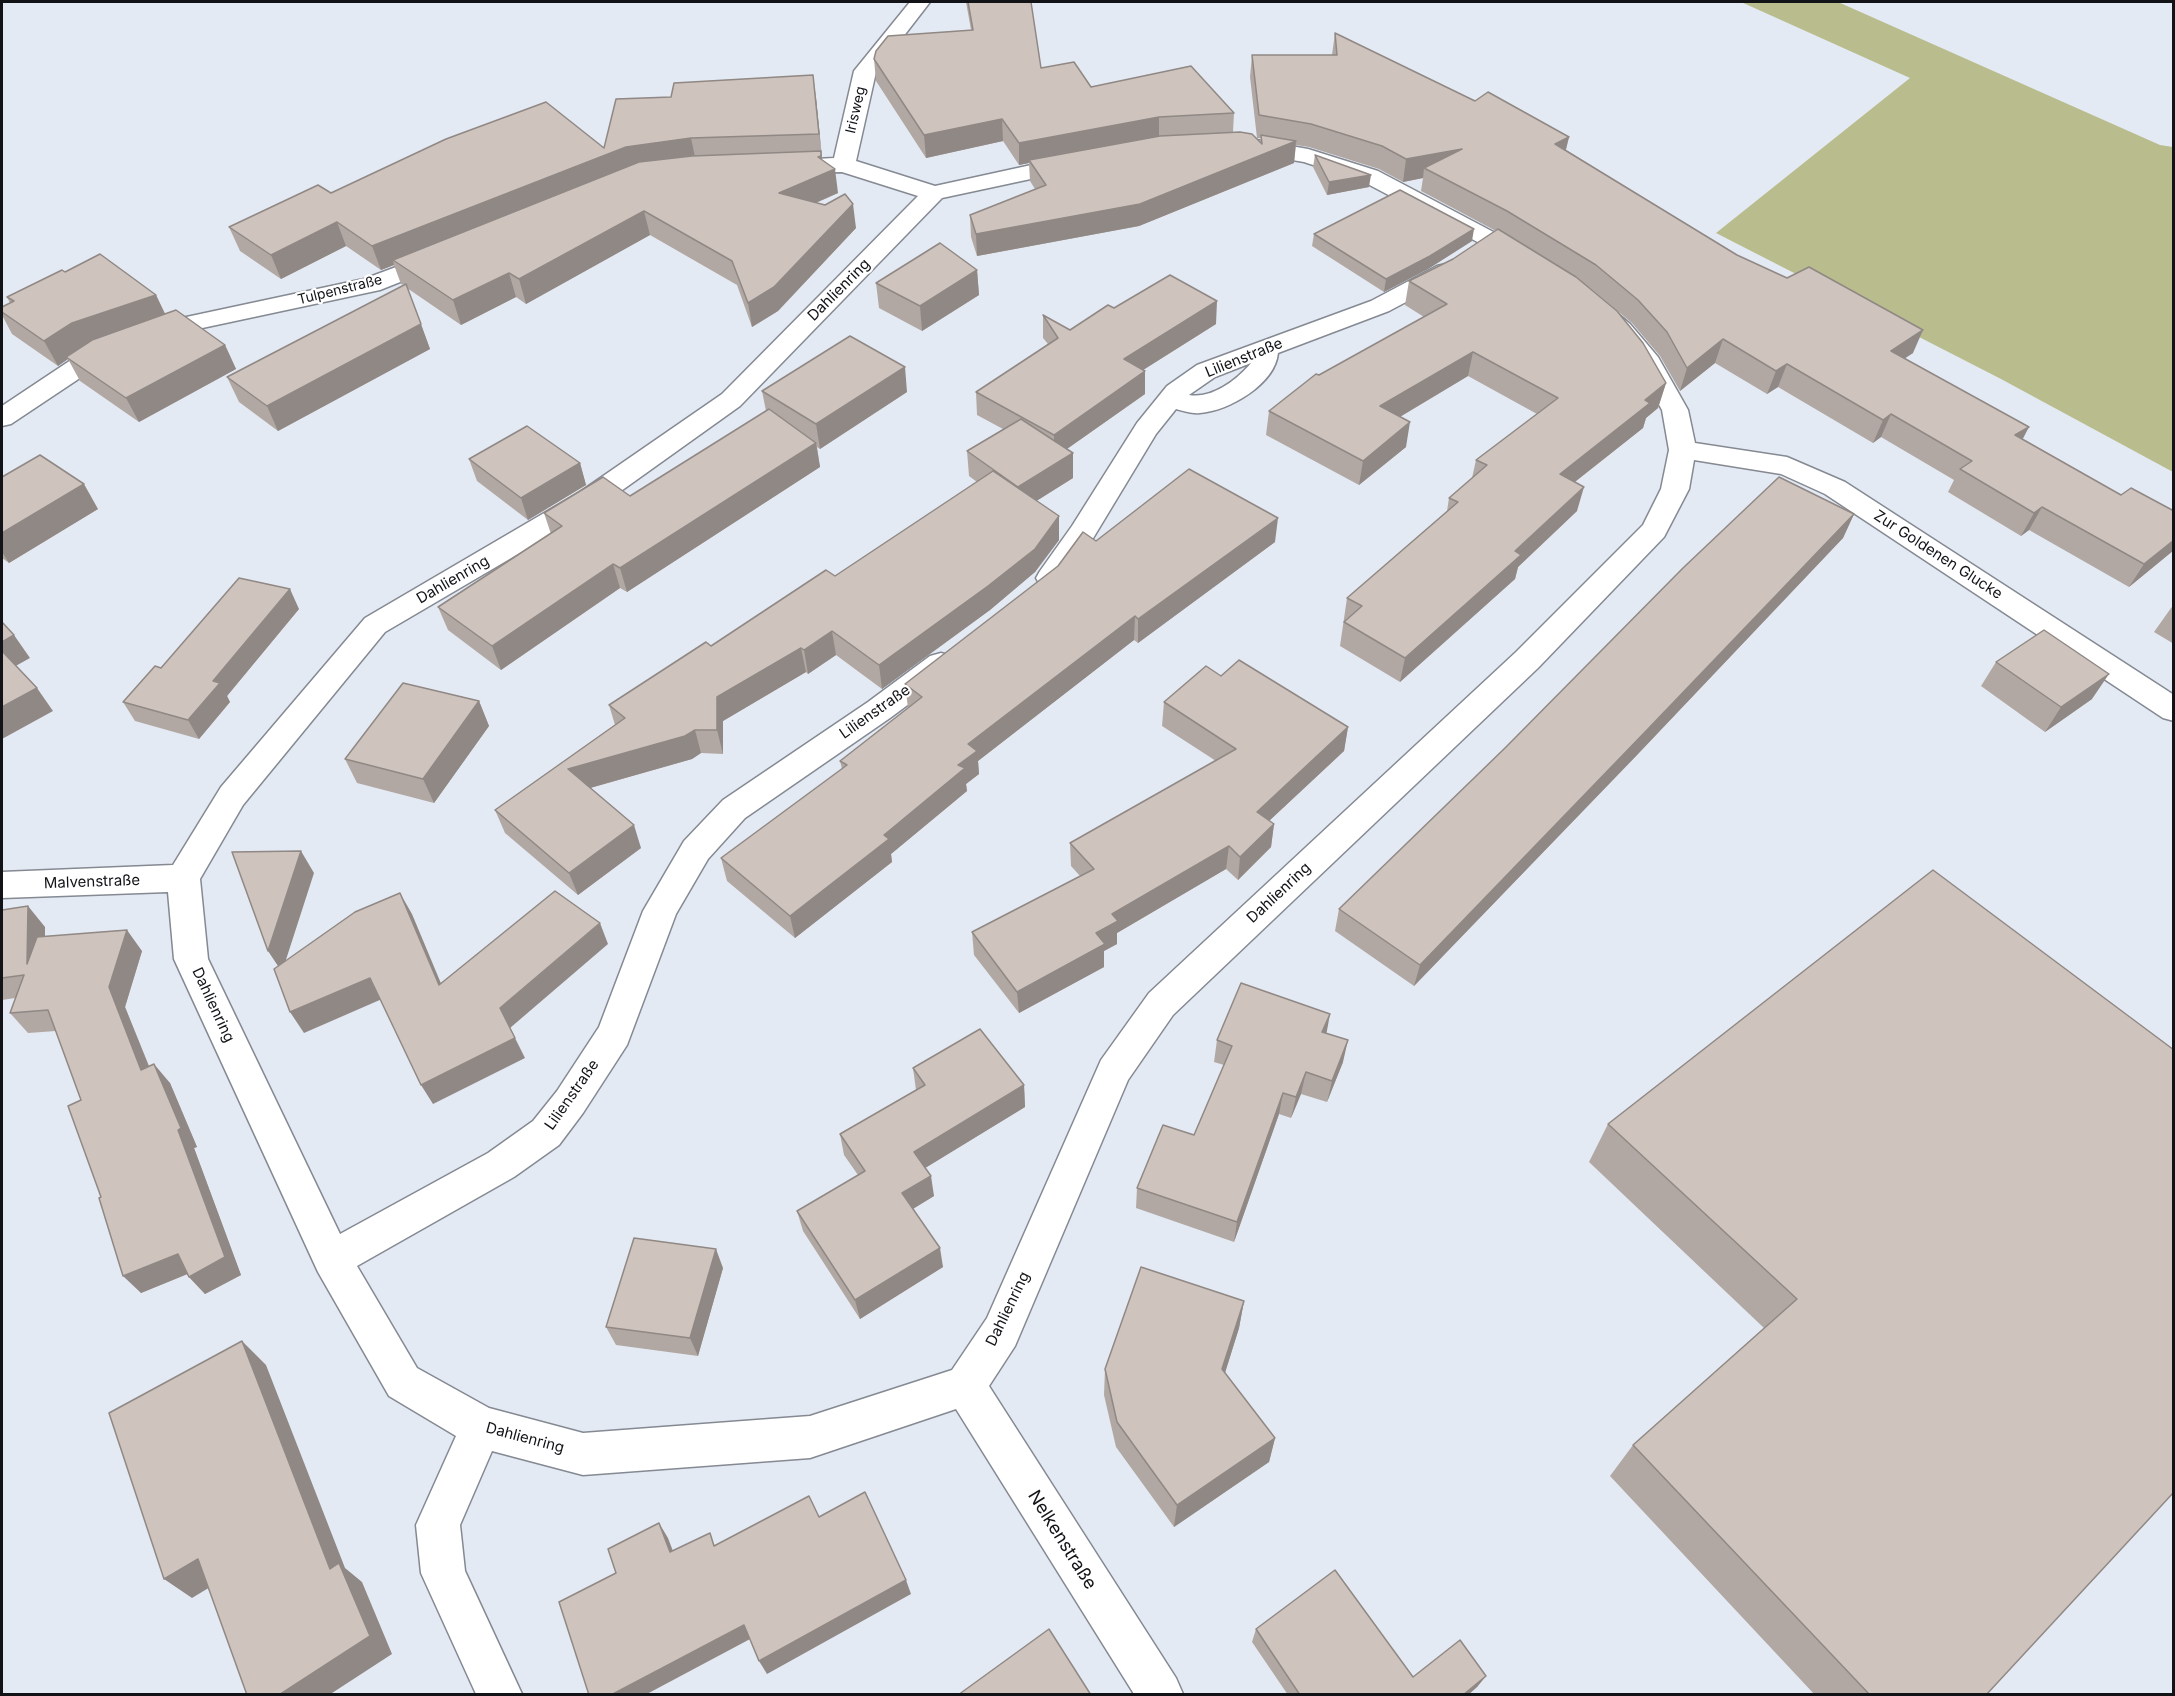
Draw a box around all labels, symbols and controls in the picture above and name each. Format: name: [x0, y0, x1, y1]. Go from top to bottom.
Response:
street label: Irisweg: [842, 85, 870, 135]
street label: Dahlienring: [804, 255, 874, 325]
street label: Tulpenstraße: [296, 271, 384, 309]
street label: Lilienstraße: [1203, 334, 1285, 382]
street label: Zur Goldenen Glucke: [1870, 507, 2006, 603]
street label: Dahlienring: [414, 552, 492, 608]
street label: Lilienstraße: [836, 681, 914, 743]
street label: Dahlienring: [1243, 859, 1315, 927]
street label: Malvenstraße: [44, 871, 140, 893]
street label: Dahlienring: [188, 965, 238, 1045]
street label: Lilienstraße: [541, 1056, 603, 1134]
street label: Dahlienring: [982, 1269, 1034, 1349]
street label: Dahlienring: [484, 1419, 566, 1457]
street label: Nelkenstraße: [1023, 1486, 1101, 1594]

